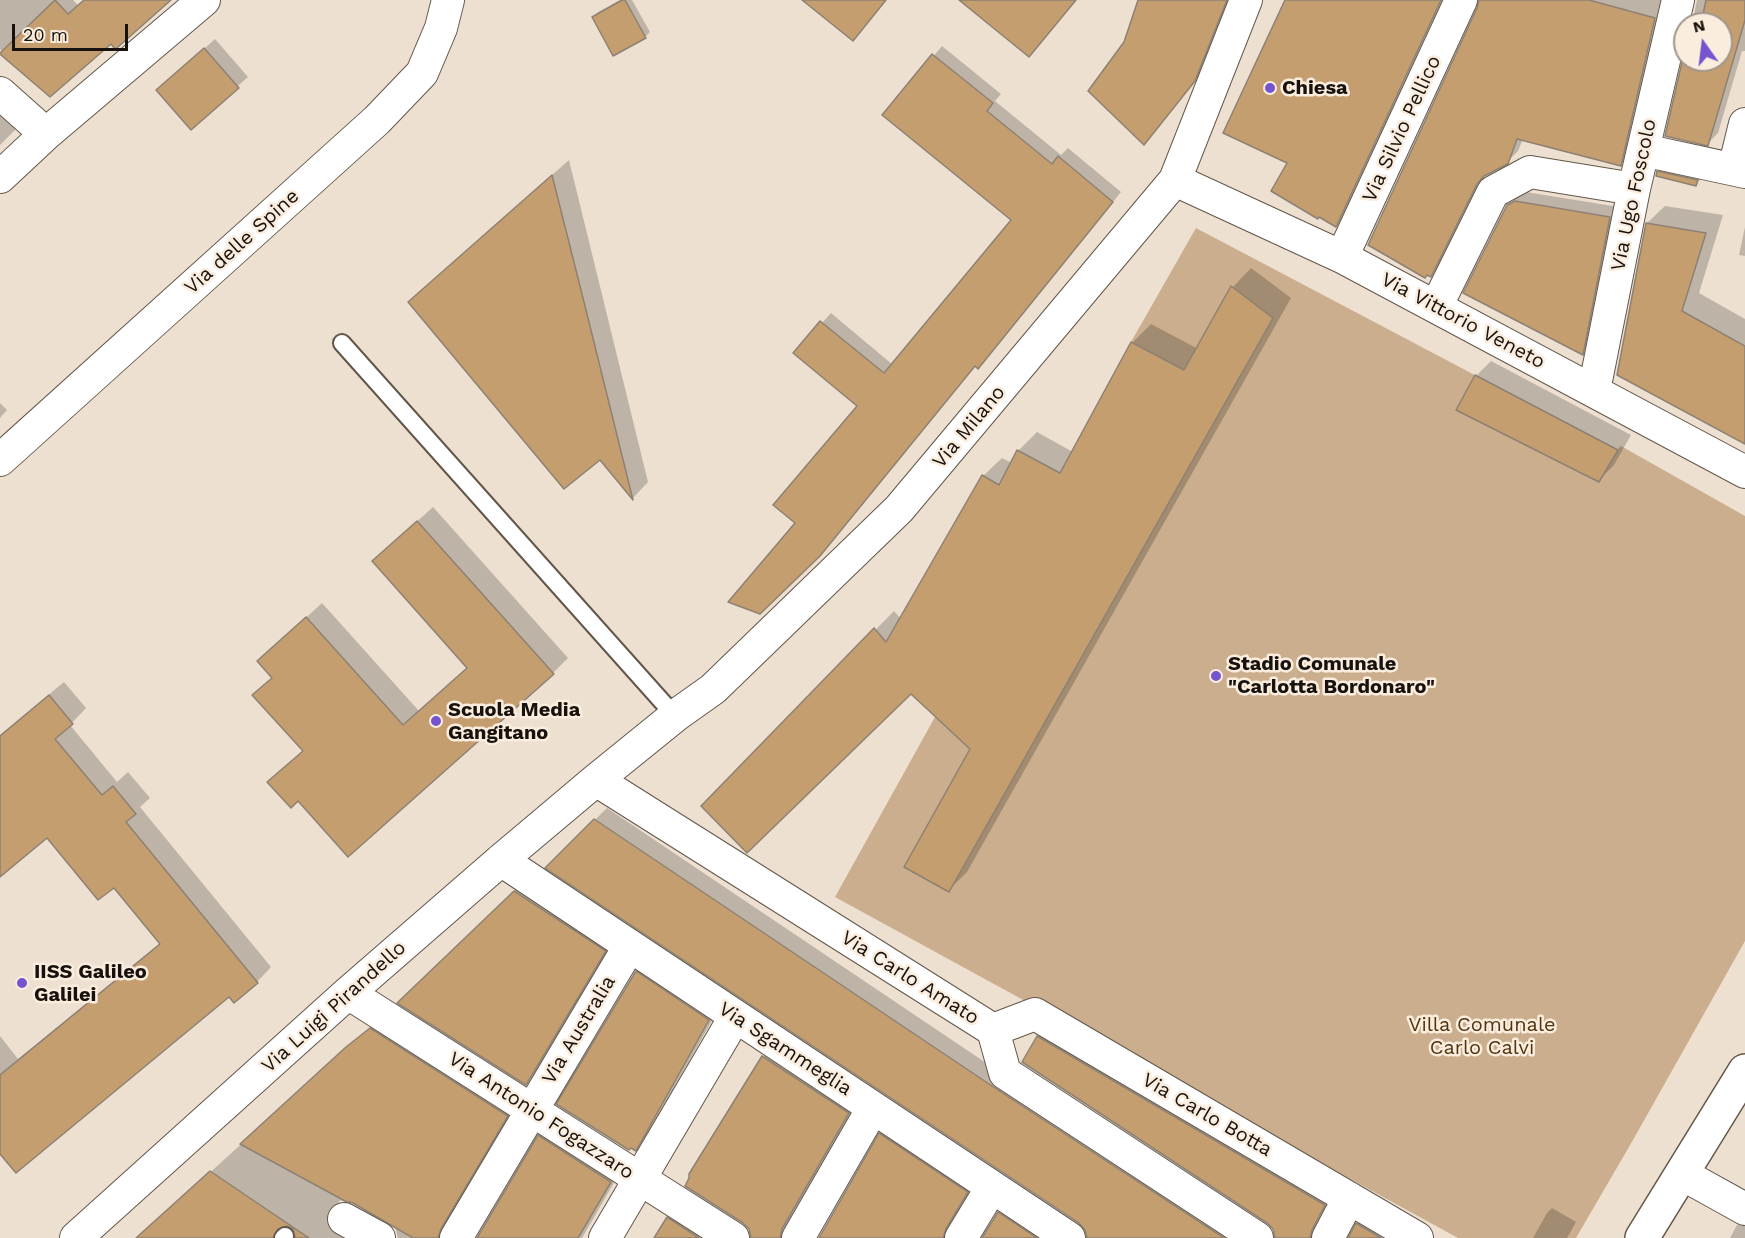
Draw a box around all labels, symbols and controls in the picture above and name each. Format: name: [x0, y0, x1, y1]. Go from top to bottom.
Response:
scale bar: [15, 12, 130, 50]
north arrow: [1673, 12, 1733, 72]
text: N: [1691, 15, 1707, 37]
text: 20 m: [23, 24, 68, 45]
street label: Via Silvio Pellico: [1358, 52, 1446, 206]
place label: Chiesa: [1282, 76, 1348, 100]
marker: Chiesa: [1263, 81, 1277, 95]
street label: Via Ugo Foscolo: [1606, 117, 1662, 273]
street label: Via delle Spine: [180, 184, 304, 300]
street label: Via Vittorio Veneto: [1377, 268, 1549, 374]
street label: Via Milano: [927, 381, 1011, 473]
place label: Stadio Comunale "Carlotta Bordonaro": [1228, 652, 1435, 699]
marker: Stadio Comunale "Carlotta Bordonaro": [1209, 669, 1223, 683]
place label: Scuola Media Gangitano: [448, 698, 580, 745]
marker: Scuola Media Gangitano: [429, 714, 443, 728]
street label: Via Carlo Amato: [837, 926, 983, 1030]
street label: Via Luigi Pirandello: [257, 936, 411, 1078]
place label: IISS Galileo Galilei: [34, 960, 147, 1007]
street label: Via Australia: [537, 971, 621, 1089]
marker: IISS Galileo Galilei: [15, 976, 29, 990]
street label: Via Sgammeglia: [714, 997, 856, 1101]
park label: Villa Comunale Carlo Calvi: [1408, 1013, 1556, 1060]
street label: Via Antonio Fogazzaro: [444, 1047, 638, 1185]
street label: Via Carlo Botta: [1138, 1068, 1276, 1162]

